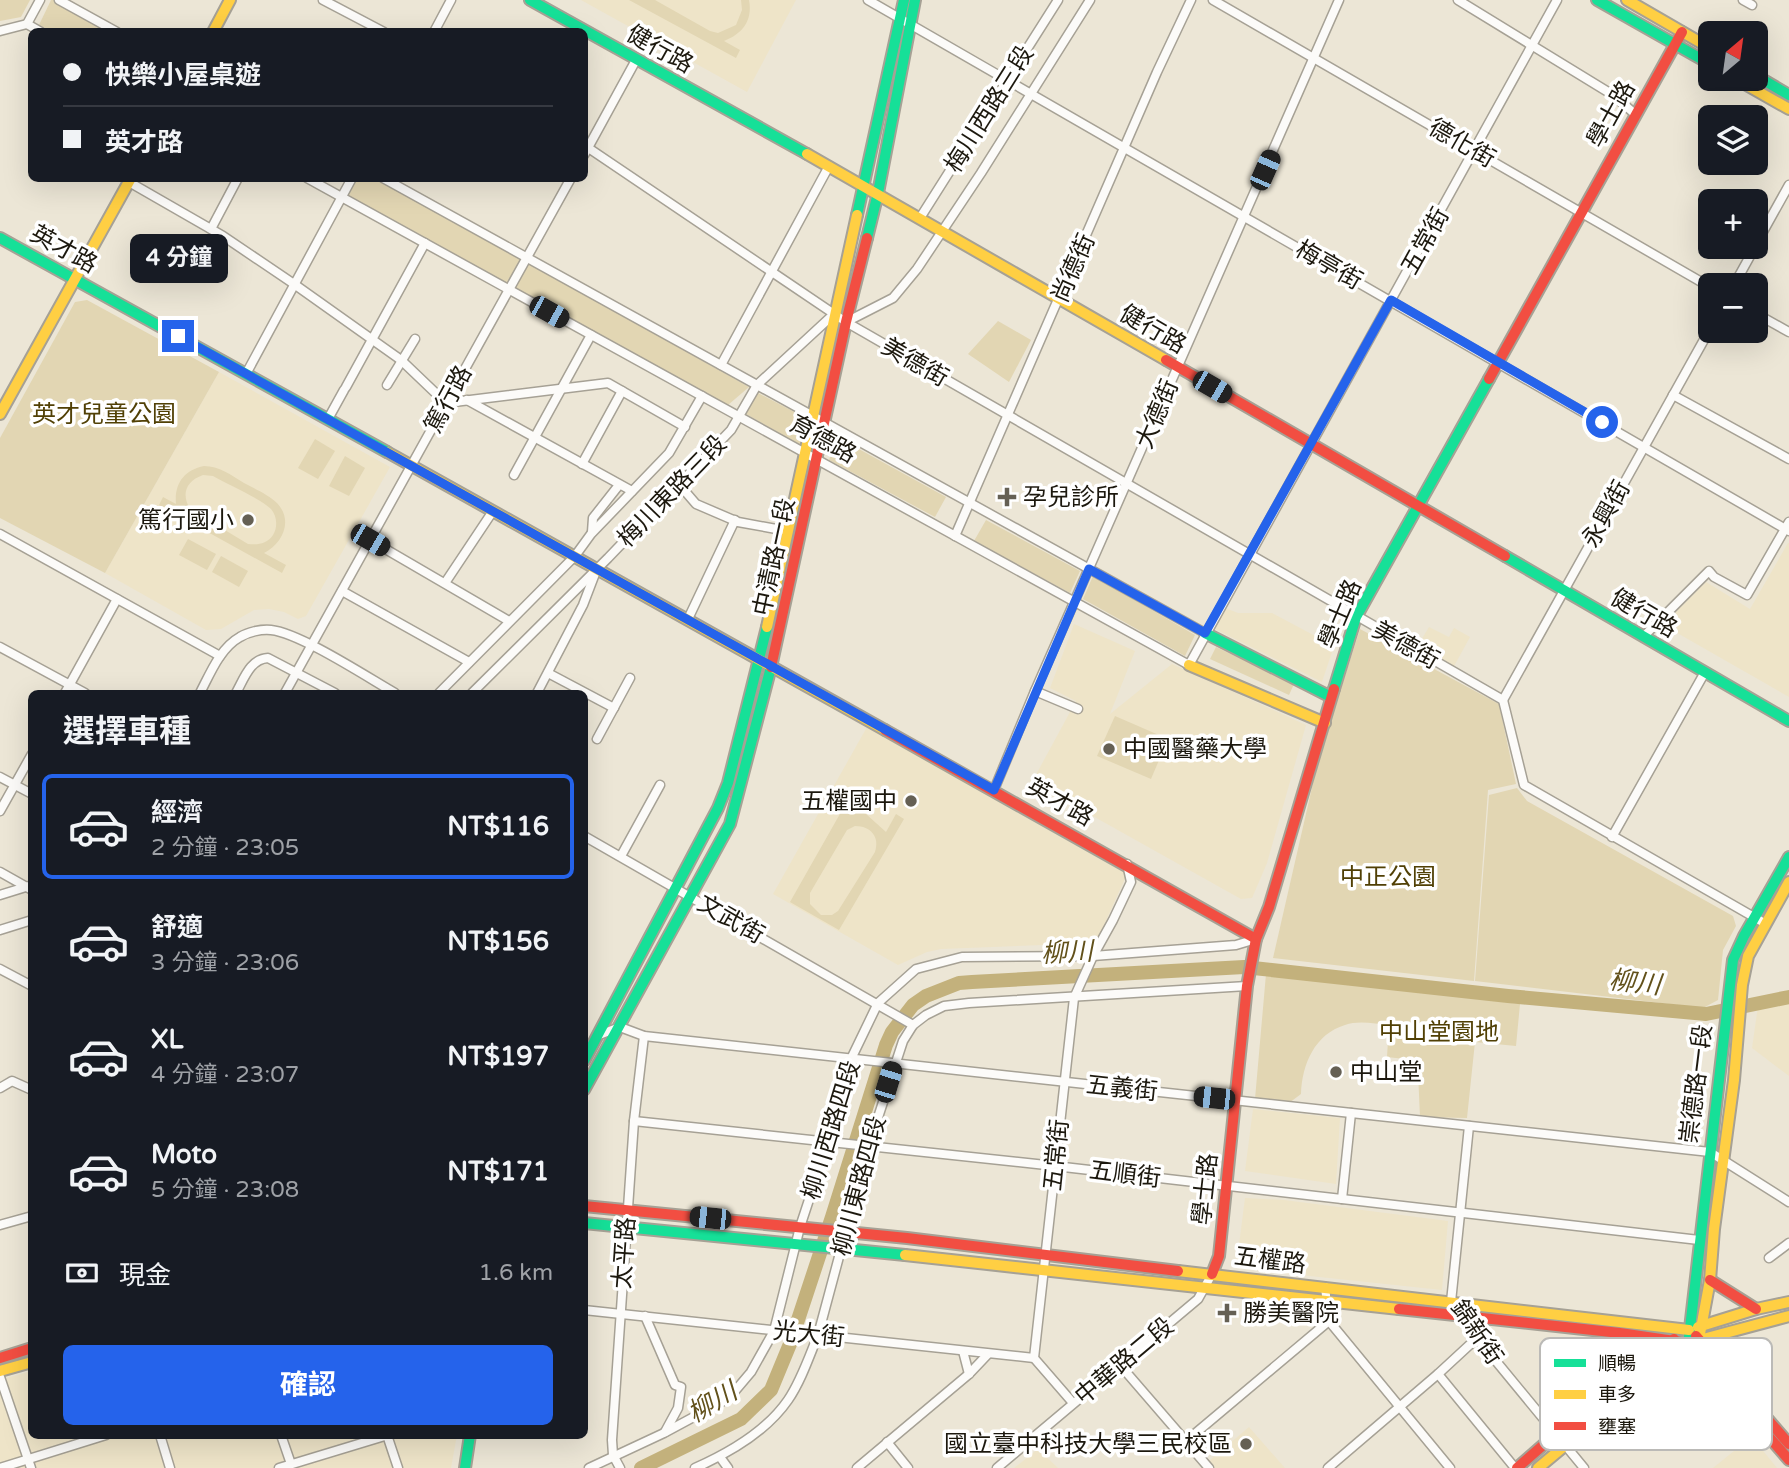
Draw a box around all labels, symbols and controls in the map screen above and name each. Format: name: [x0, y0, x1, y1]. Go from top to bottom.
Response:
street label: 健行路: [621, 19, 698, 80]
north arrow: [1698, 21, 1768, 91]
map controls: [1698, 21, 1768, 343]
street label: 梅川西路三段: [939, 41, 1040, 178]
text: 快樂小屋桌遊: [105, 60, 261, 91]
street label: 學士路: [1581, 76, 1642, 153]
button: layers: [1698, 105, 1768, 175]
street label: 德化街: [1423, 113, 1500, 174]
text: 英才路: [105, 127, 183, 158]
car: [1247, 147, 1284, 193]
button: +: [1698, 189, 1768, 259]
street label: 五常街: [1395, 203, 1456, 280]
street label: 英才路: [25, 219, 102, 280]
street label: 尚德街: [1046, 229, 1101, 307]
callout: 4 分鐘: [129, 234, 227, 284]
street label: 梅亭街: [1290, 235, 1367, 296]
text: 4 分鐘: [146, 244, 212, 272]
button: −: [1698, 273, 1768, 343]
car: [526, 293, 573, 331]
street label: 健行路: [1114, 299, 1191, 360]
route end: [162, 320, 194, 352]
street label: 美德街: [876, 332, 953, 393]
street label: 篤行路: [419, 361, 478, 438]
car: [1189, 367, 1236, 407]
street label: 大德街: [1130, 375, 1185, 453]
park label: 英才兒童公園: [32, 400, 176, 429]
route start: [1586, 406, 1618, 438]
street label: 育德路: [784, 409, 861, 470]
street label: 梅川東路三段: [612, 429, 733, 553]
street label: 永興街: [1576, 476, 1637, 553]
place label: 孕兒診所: [1023, 483, 1119, 512]
marker: 孕兒診所: [997, 487, 1017, 507]
street label: 中清路一段: [748, 495, 801, 619]
place label: 篤行國小: [138, 506, 234, 535]
marker: 篤行國小: [240, 512, 256, 528]
car: [347, 520, 394, 560]
street label: 學士路: [1313, 575, 1368, 653]
street label: 健行路: [1605, 583, 1682, 644]
street label: 美德街: [1367, 615, 1444, 676]
text: 選擇車種: [63, 713, 191, 751]
place label: 中國醫藥大學: [1123, 735, 1267, 764]
marker: 中國醫藥大學: [1101, 741, 1117, 757]
street label: 英才路: [1021, 772, 1098, 833]
place label: 五權國中: [801, 787, 897, 816]
marker: 五權國中: [903, 793, 919, 809]
icon: car: [67, 795, 130, 858]
text: 經濟: [151, 797, 203, 828]
text: NT$116: [447, 811, 549, 842]
text: 2 分鐘 · 23:05: [151, 834, 299, 862]
park label: 中正公園: [1340, 863, 1436, 892]
street label: 文武街: [692, 889, 769, 950]
icon: car: [67, 910, 130, 973]
text: 舒適: [151, 912, 203, 943]
text: NT$156: [447, 926, 549, 957]
water label: 柳川: [1040, 936, 1097, 969]
text: 3 分鐘 · 23:06: [151, 949, 299, 977]
water label: 柳川: [1607, 964, 1665, 1001]
park label: 中山堂園地: [1379, 1018, 1499, 1047]
street label: 崇德路一段: [1675, 1023, 1718, 1145]
text: XL: [151, 1024, 183, 1055]
icon: car: [67, 1025, 130, 1088]
text: NT$197: [447, 1041, 549, 1072]
street label: 柳川西路四段: [797, 1057, 866, 1203]
place label: 中山堂: [1350, 1058, 1422, 1087]
car: [872, 1059, 905, 1105]
text: 4 分鐘 · 23:07: [151, 1061, 299, 1089]
marker: 中山堂: [1328, 1064, 1344, 1080]
street label: 五義街: [1085, 1070, 1159, 1107]
car: [1193, 1085, 1236, 1111]
street label: 柳川東路四段: [827, 1113, 892, 1259]
street label: 五常街: [1038, 1118, 1075, 1192]
text: Moto: [151, 1139, 217, 1170]
icon: car: [67, 1140, 130, 1203]
street label: 學士路: [1187, 1152, 1224, 1226]
text: NT$171: [447, 1156, 549, 1187]
street label: 五順街: [1087, 1156, 1162, 1193]
text: 5 分鐘 · 23:08: [151, 1176, 299, 1204]
car: [689, 1205, 732, 1231]
street label: 太平路: [608, 1216, 641, 1290]
street label: 五權路: [1232, 1242, 1307, 1279]
icon: cash: [63, 1254, 101, 1292]
text: 1.6 km: [479, 1259, 553, 1287]
text: 現金: [119, 1260, 171, 1291]
street label: 錦新街: [1444, 1294, 1509, 1370]
place label: 勝美醫院: [1243, 1299, 1339, 1328]
marker: 勝美醫院: [1217, 1303, 1237, 1323]
street label: 中華路二段: [1069, 1312, 1180, 1411]
street label: 光大街: [772, 1316, 846, 1353]
legend: [1540, 1338, 1772, 1450]
button: 確認: [63, 1345, 553, 1425]
text: 順暢: [1598, 1353, 1636, 1375]
water label: 柳川: [682, 1374, 745, 1429]
text: 車多: [1598, 1384, 1636, 1406]
text: 壅塞: [1598, 1416, 1636, 1438]
place label: 國立臺中科技大學三民校區: [944, 1430, 1232, 1459]
marker: 國立臺中科技大學三民校區: [1238, 1436, 1254, 1452]

